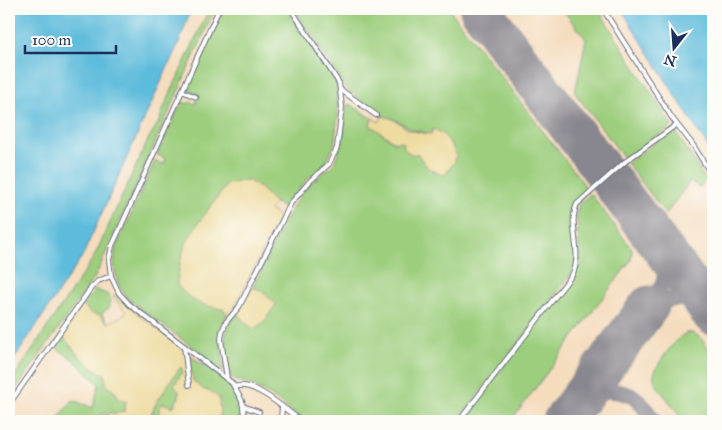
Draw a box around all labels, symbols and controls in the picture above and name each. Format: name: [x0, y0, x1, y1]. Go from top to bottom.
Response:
scale bar: [25, 22, 116, 54]
north arrow: [650, 22, 700, 72]
text: 100 m: [32, 31, 72, 49]
text: N: [662, 50, 679, 70]

